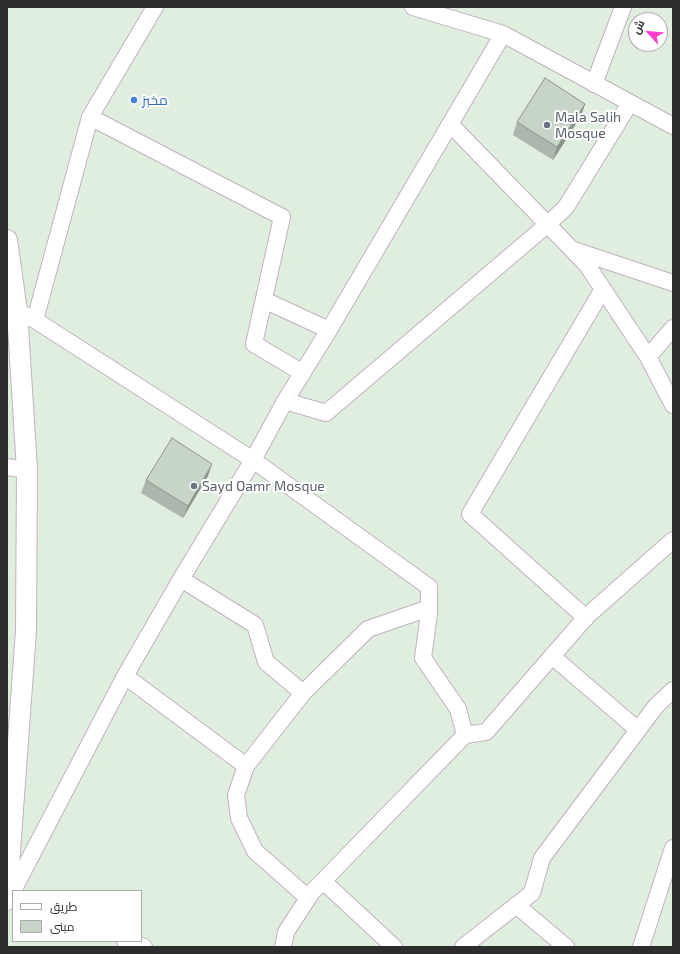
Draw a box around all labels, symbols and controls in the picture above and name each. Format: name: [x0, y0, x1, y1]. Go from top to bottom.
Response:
north arrow: [628, 12, 668, 52]
text: ش: [629, 18, 647, 36]
place label: مخبز: [142, 92, 168, 108]
marker: مخبز: [129, 95, 139, 105]
place label: Mala Salih Mosque: [555, 109, 621, 142]
marker: Mala Salih Mosque: [542, 120, 552, 130]
place label: Sayd Oamr Mosque: [202, 478, 325, 494]
marker: Sayd Oamr Mosque: [189, 481, 199, 491]
legend: [12, 890, 142, 942]
text: طريق: [50, 899, 77, 913]
text: مبنى: [50, 919, 75, 933]

